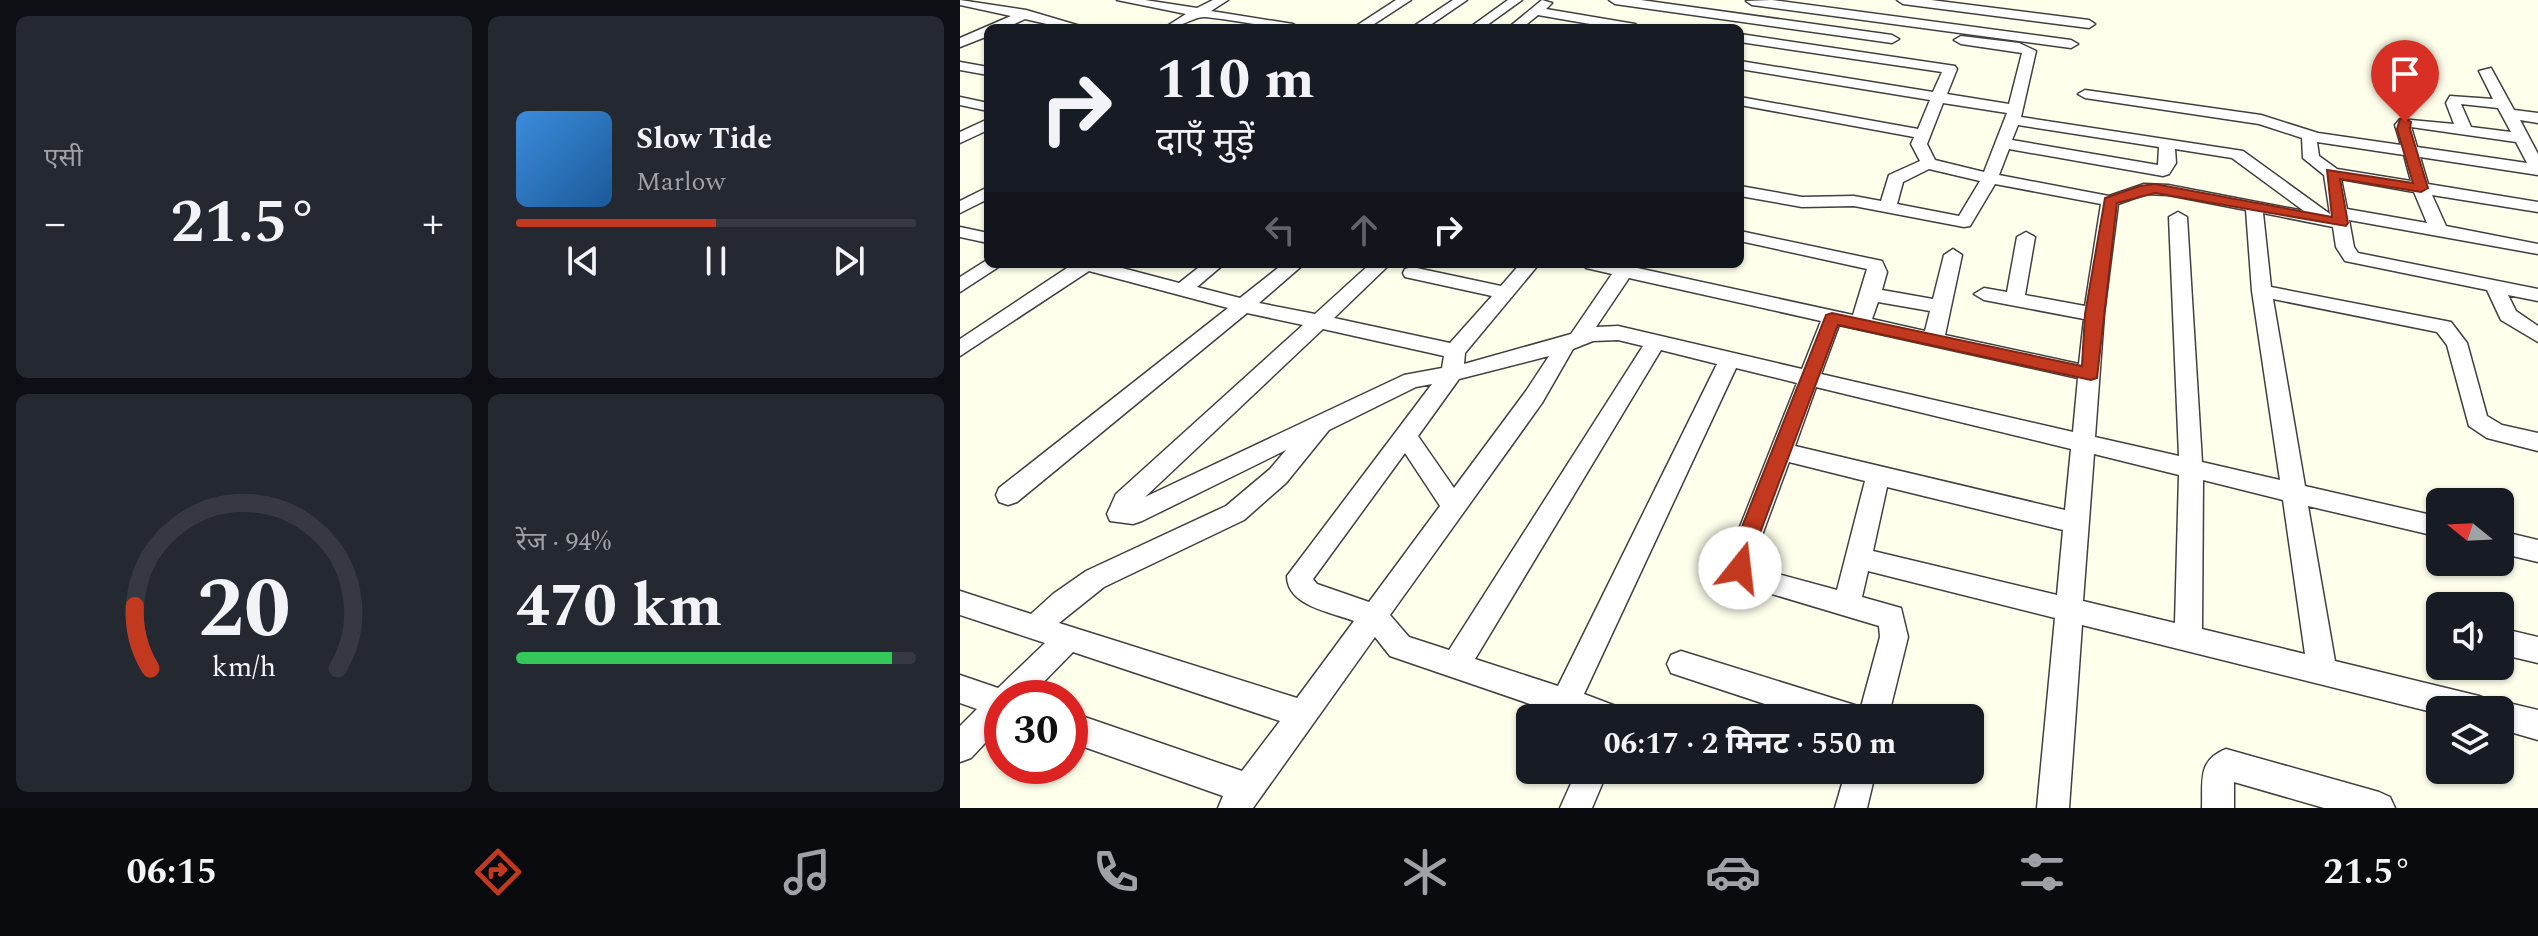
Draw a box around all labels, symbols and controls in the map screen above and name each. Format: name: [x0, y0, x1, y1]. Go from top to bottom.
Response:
text: 110 m: [1156, 38, 1315, 123]
pin: [2371, 40, 2439, 122]
icon: arrive: [2383, 52, 2427, 96]
icon: right: [1024, 56, 1128, 160]
text: दाएँ मुड़ें: [1156, 115, 1254, 170]
text: Slow Tide: [636, 116, 772, 162]
text: एसी: [44, 138, 83, 178]
text: Marlow: [636, 162, 725, 202]
text: 21.5°: [170, 177, 318, 269]
text: −: [44, 190, 66, 257]
text: +: [422, 190, 444, 257]
icon: left: [1258, 208, 1302, 252]
icon: ahead: [1342, 208, 1386, 252]
icon: right: [1426, 208, 1470, 252]
icon: previous: [561, 239, 605, 283]
icon: pause: [694, 239, 738, 283]
icon: next: [827, 239, 871, 283]
north arrow: [2426, 488, 2514, 576]
map controls: [2426, 488, 2514, 784]
text: रेंज · 94%: [516, 522, 611, 562]
position arrow: [1698, 526, 1782, 610]
text: 20: [197, 547, 291, 674]
text: 470 km: [516, 561, 722, 653]
button: sound: [2426, 592, 2514, 680]
text: km/h: [212, 646, 276, 689]
speed limit sign: 30: [984, 680, 1088, 784]
button: layers: [2426, 696, 2514, 784]
text: 06:17 · 2 मिनट · 550 m: [1604, 721, 1896, 767]
icon: directions: [470, 844, 526, 900]
icon: music: [779, 844, 835, 900]
icon: phone: [1088, 844, 1144, 900]
icon: climate: [1397, 844, 1453, 900]
icon: car: [1705, 844, 1761, 900]
icon: filters: [2014, 844, 2070, 900]
text: 06:15: [126, 845, 217, 900]
text: 21.5°: [2323, 845, 2411, 900]

